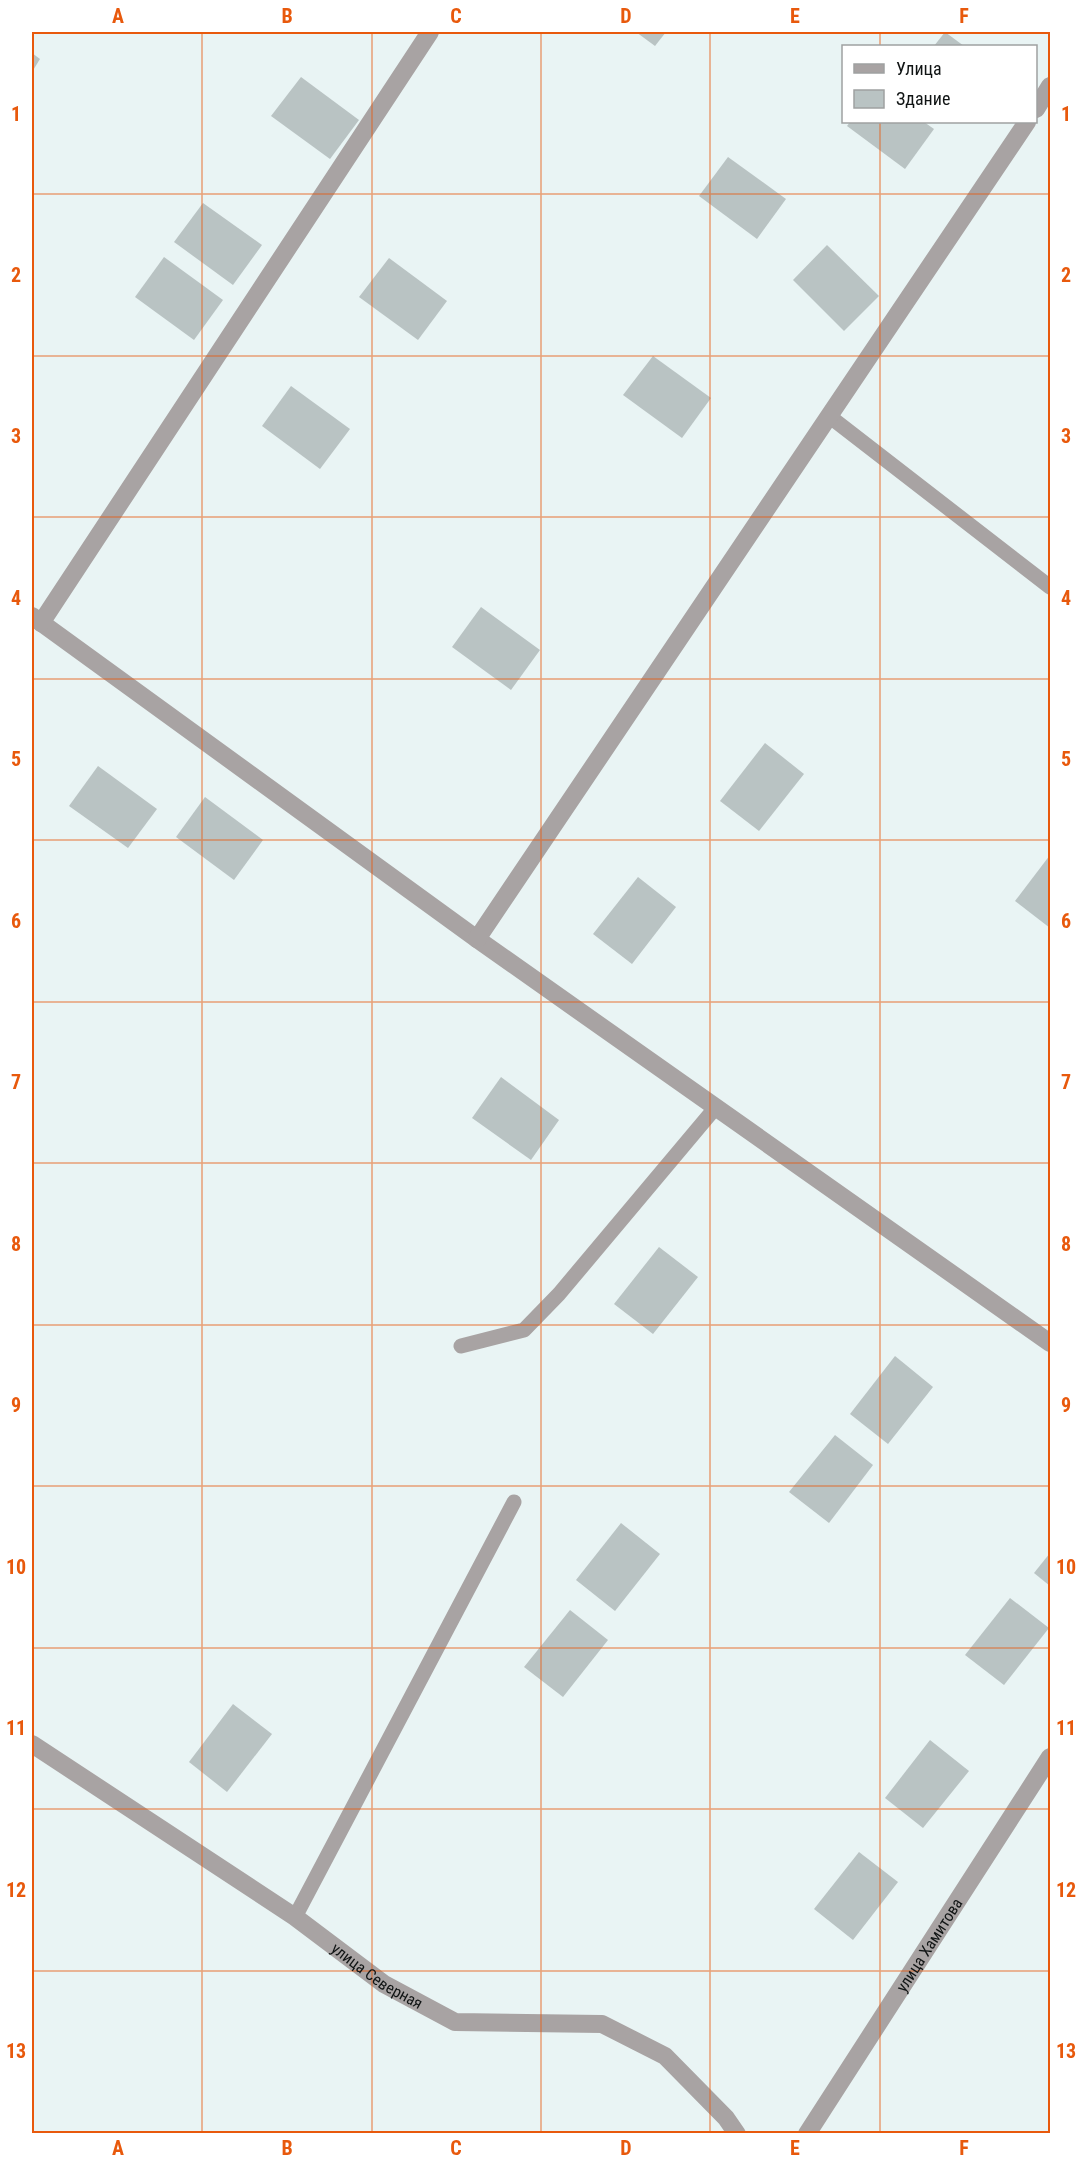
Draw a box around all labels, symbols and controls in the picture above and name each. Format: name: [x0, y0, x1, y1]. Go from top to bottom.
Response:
text: A: [112, 4, 124, 28]
text: B: [281, 4, 293, 28]
text: C: [450, 4, 462, 28]
text: D: [620, 4, 632, 28]
text: E: [790, 4, 800, 28]
text: F: [959, 4, 969, 28]
legend: [842, 45, 1037, 123]
text: Улица: [896, 58, 942, 79]
text: Здание: [896, 88, 950, 109]
text: 1: [11, 102, 21, 126]
text: 1: [1061, 102, 1071, 126]
text: 2: [11, 263, 21, 287]
text: 2: [1061, 263, 1071, 287]
text: 3: [11, 424, 21, 448]
text: 3: [1061, 424, 1071, 448]
text: 4: [11, 586, 21, 610]
text: 4: [1061, 586, 1071, 610]
text: 5: [11, 747, 21, 771]
text: 5: [1061, 747, 1071, 771]
text: 6: [11, 909, 21, 933]
text: 6: [1061, 909, 1071, 933]
text: 7: [11, 1070, 21, 1094]
text: 7: [1061, 1070, 1071, 1094]
text: 8: [11, 1232, 21, 1256]
text: 8: [1061, 1232, 1071, 1256]
text: 9: [11, 1393, 21, 1417]
text: 9: [1061, 1393, 1071, 1417]
text: 10: [6, 1555, 26, 1579]
text: 10: [1056, 1555, 1076, 1579]
text: 11: [6, 1716, 26, 1740]
text: 11: [1056, 1716, 1076, 1740]
text: 12: [6, 1878, 26, 1902]
text: 12: [1056, 1878, 1076, 1902]
street label: улица Хамитова: [892, 1894, 966, 1995]
street label: улица Северная: [328, 1938, 426, 2013]
text: 13: [6, 2039, 26, 2063]
text: 13: [1056, 2039, 1076, 2063]
text: A: [112, 2136, 124, 2160]
text: B: [281, 2136, 293, 2160]
text: C: [450, 2136, 462, 2160]
text: D: [620, 2136, 632, 2160]
text: E: [790, 2136, 800, 2160]
text: F: [959, 2136, 969, 2160]

